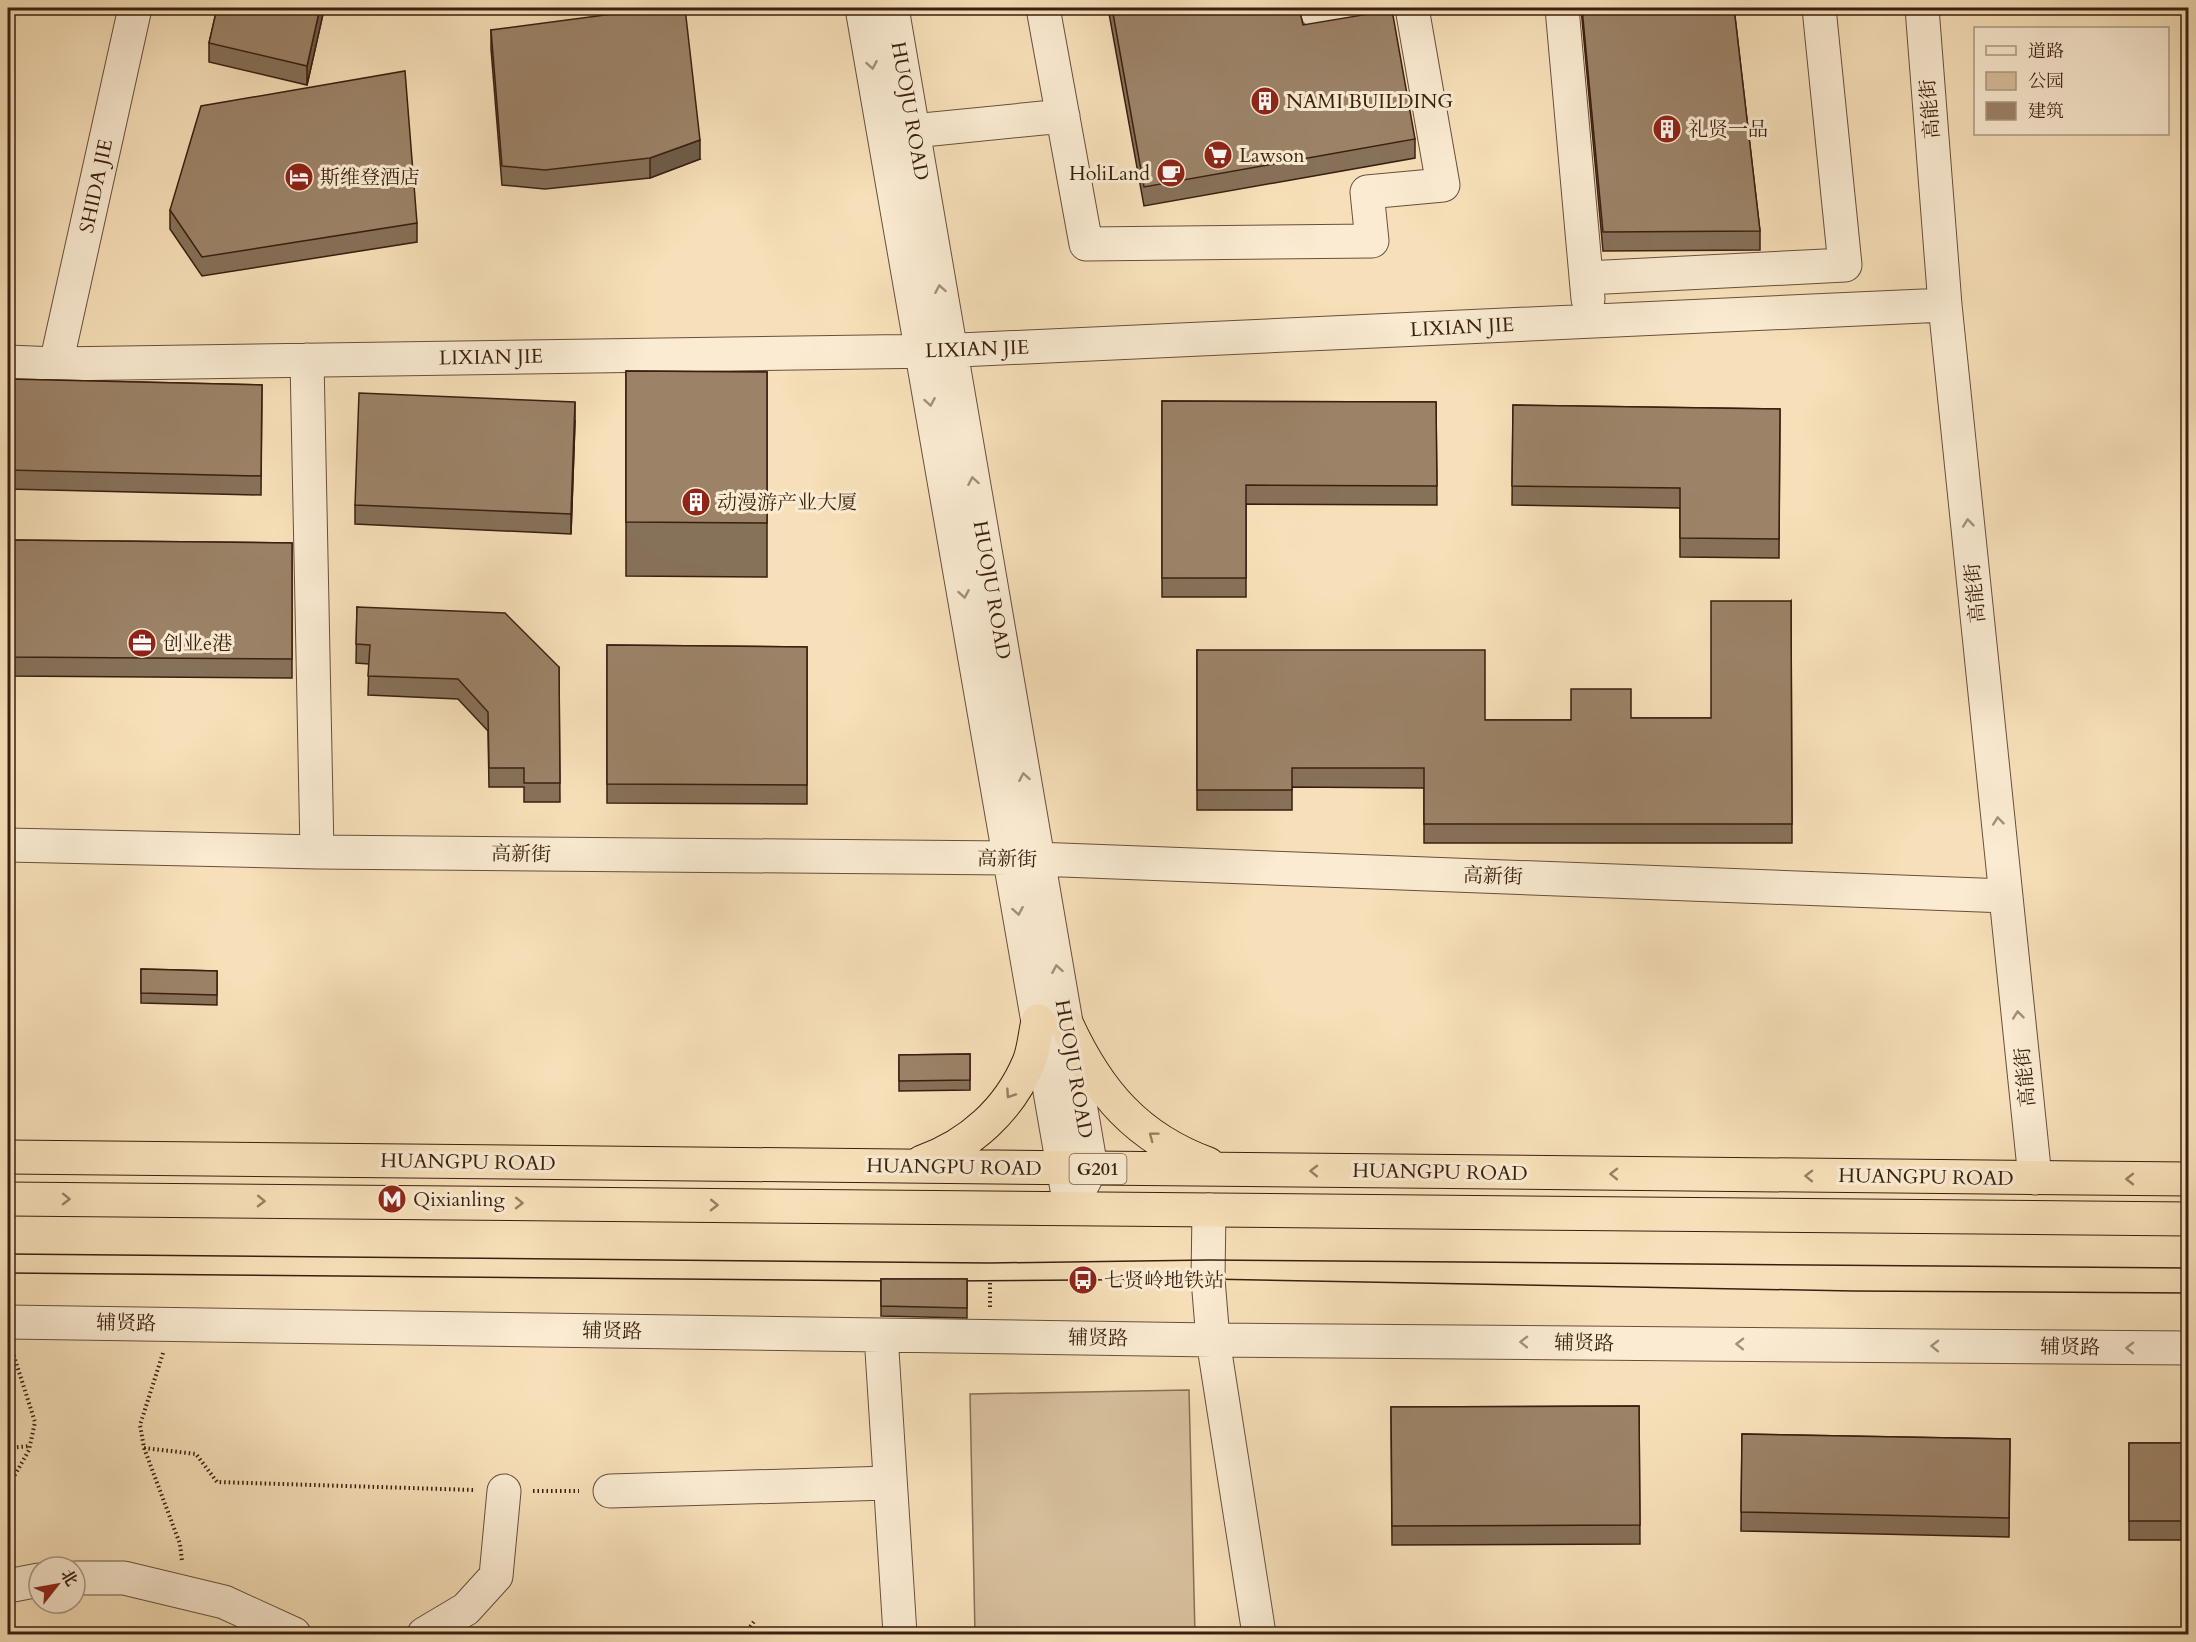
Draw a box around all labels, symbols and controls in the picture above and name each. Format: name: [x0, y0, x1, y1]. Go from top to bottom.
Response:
legend: [1974, 27, 2169, 135]
text: 道路: [2028, 39, 2064, 64]
street label: HUOJU ROAD: [885, 40, 935, 182]
one-way arrow: [865, 60, 878, 70]
text: 公园: [2028, 69, 2064, 94]
street label: 高能街: [1914, 78, 1946, 140]
building icon: NAMI BUILDING: [1249, 85, 1281, 117]
place label: NAMI BUILDING: [1286, 88, 1453, 115]
text: 建筑: [2028, 99, 2064, 124]
building icon: 礼贤一品: [1651, 113, 1683, 145]
place label: 礼贤一品: [1688, 116, 1768, 143]
street label: SHIDA JIE: [73, 137, 119, 235]
supermarket icon: Lawson: [1202, 139, 1234, 171]
place label: Lawson: [1239, 142, 1305, 169]
cafe icon: HoliLand: [1155, 157, 1187, 189]
place label: HoliLand: [1069, 160, 1150, 187]
hotel icon: 斯维登酒店: [283, 161, 315, 193]
place label: 斯维登酒店: [320, 164, 420, 191]
one-way arrow: [934, 284, 947, 294]
street label: LIXIAN JIE: [1409, 311, 1515, 343]
street label: LIXIAN JIE: [925, 334, 1029, 364]
street label: LIXIAN JIE: [439, 343, 543, 371]
one-way arrow: [924, 397, 936, 407]
one-way arrow: [967, 476, 980, 486]
building icon: 动漫游产业大厦: [680, 486, 712, 518]
place label: 动漫游产业大厦: [717, 489, 857, 516]
one-way arrow: [1962, 518, 1975, 527]
street label: HUOJU ROAD: [967, 519, 1017, 661]
street label: 高能街: [1958, 562, 1992, 624]
one-way arrow: [957, 590, 969, 599]
office icon: 创业e港: [126, 627, 158, 659]
place label: 创业e港: [163, 630, 232, 657]
one-way arrow: [1018, 772, 1031, 782]
one-way arrow: [1992, 817, 2005, 826]
street label: 高新街: [491, 840, 551, 868]
street label: 高新街: [977, 845, 1037, 873]
street label: 高新街: [1463, 861, 1523, 891]
one-way arrow: [1012, 906, 1024, 915]
one-way arrow: [1051, 964, 1064, 974]
street label: HUOJU ROAD: [1049, 998, 1099, 1140]
one-way arrow: [2012, 1011, 2025, 1020]
street label: 高能街: [2008, 1046, 2042, 1108]
one-way arrow: [1006, 1087, 1017, 1098]
one-way arrow: [1148, 1132, 1159, 1143]
street label: HUANGPU ROAD: [380, 1147, 556, 1177]
street label: HUANGPU ROAD: [866, 1152, 1042, 1182]
road number: G201: [1070, 1154, 1126, 1184]
street label: HUANGPU ROAD: [1352, 1157, 1528, 1187]
street label: HUANGPU ROAD: [1838, 1162, 2014, 1192]
one-way arrow: [1310, 1165, 1319, 1177]
one-way arrow: [1610, 1168, 1619, 1180]
one-way arrow: [1805, 1170, 1814, 1182]
one-way arrow: [2126, 1173, 2135, 1185]
metro station icon: Qixianling: [376, 1183, 408, 1215]
place label: Qixianling: [413, 1186, 506, 1213]
one-way arrow: [61, 1193, 70, 1205]
one-way arrow: [256, 1195, 265, 1207]
one-way arrow: [514, 1197, 523, 1209]
one-way arrow: [709, 1199, 718, 1211]
bus stop icon: 七贤岭地铁站: [1067, 1264, 1099, 1296]
place label: 七贤岭地铁站: [1104, 1267, 1224, 1294]
street label: 辅贤路: [96, 1309, 156, 1337]
street label: 辅贤路: [582, 1317, 642, 1345]
street label: 辅贤路: [1068, 1324, 1128, 1352]
street label: 辅贤路: [1554, 1329, 1614, 1357]
street label: 辅贤路: [2040, 1333, 2100, 1361]
one-way arrow: [1520, 1336, 1529, 1349]
one-way arrow: [1736, 1338, 1745, 1351]
one-way arrow: [1931, 1340, 1940, 1352]
one-way arrow: [2126, 1342, 2135, 1354]
north arrow: [27, 1555, 87, 1615]
text: 北: [55, 1565, 83, 1590]

